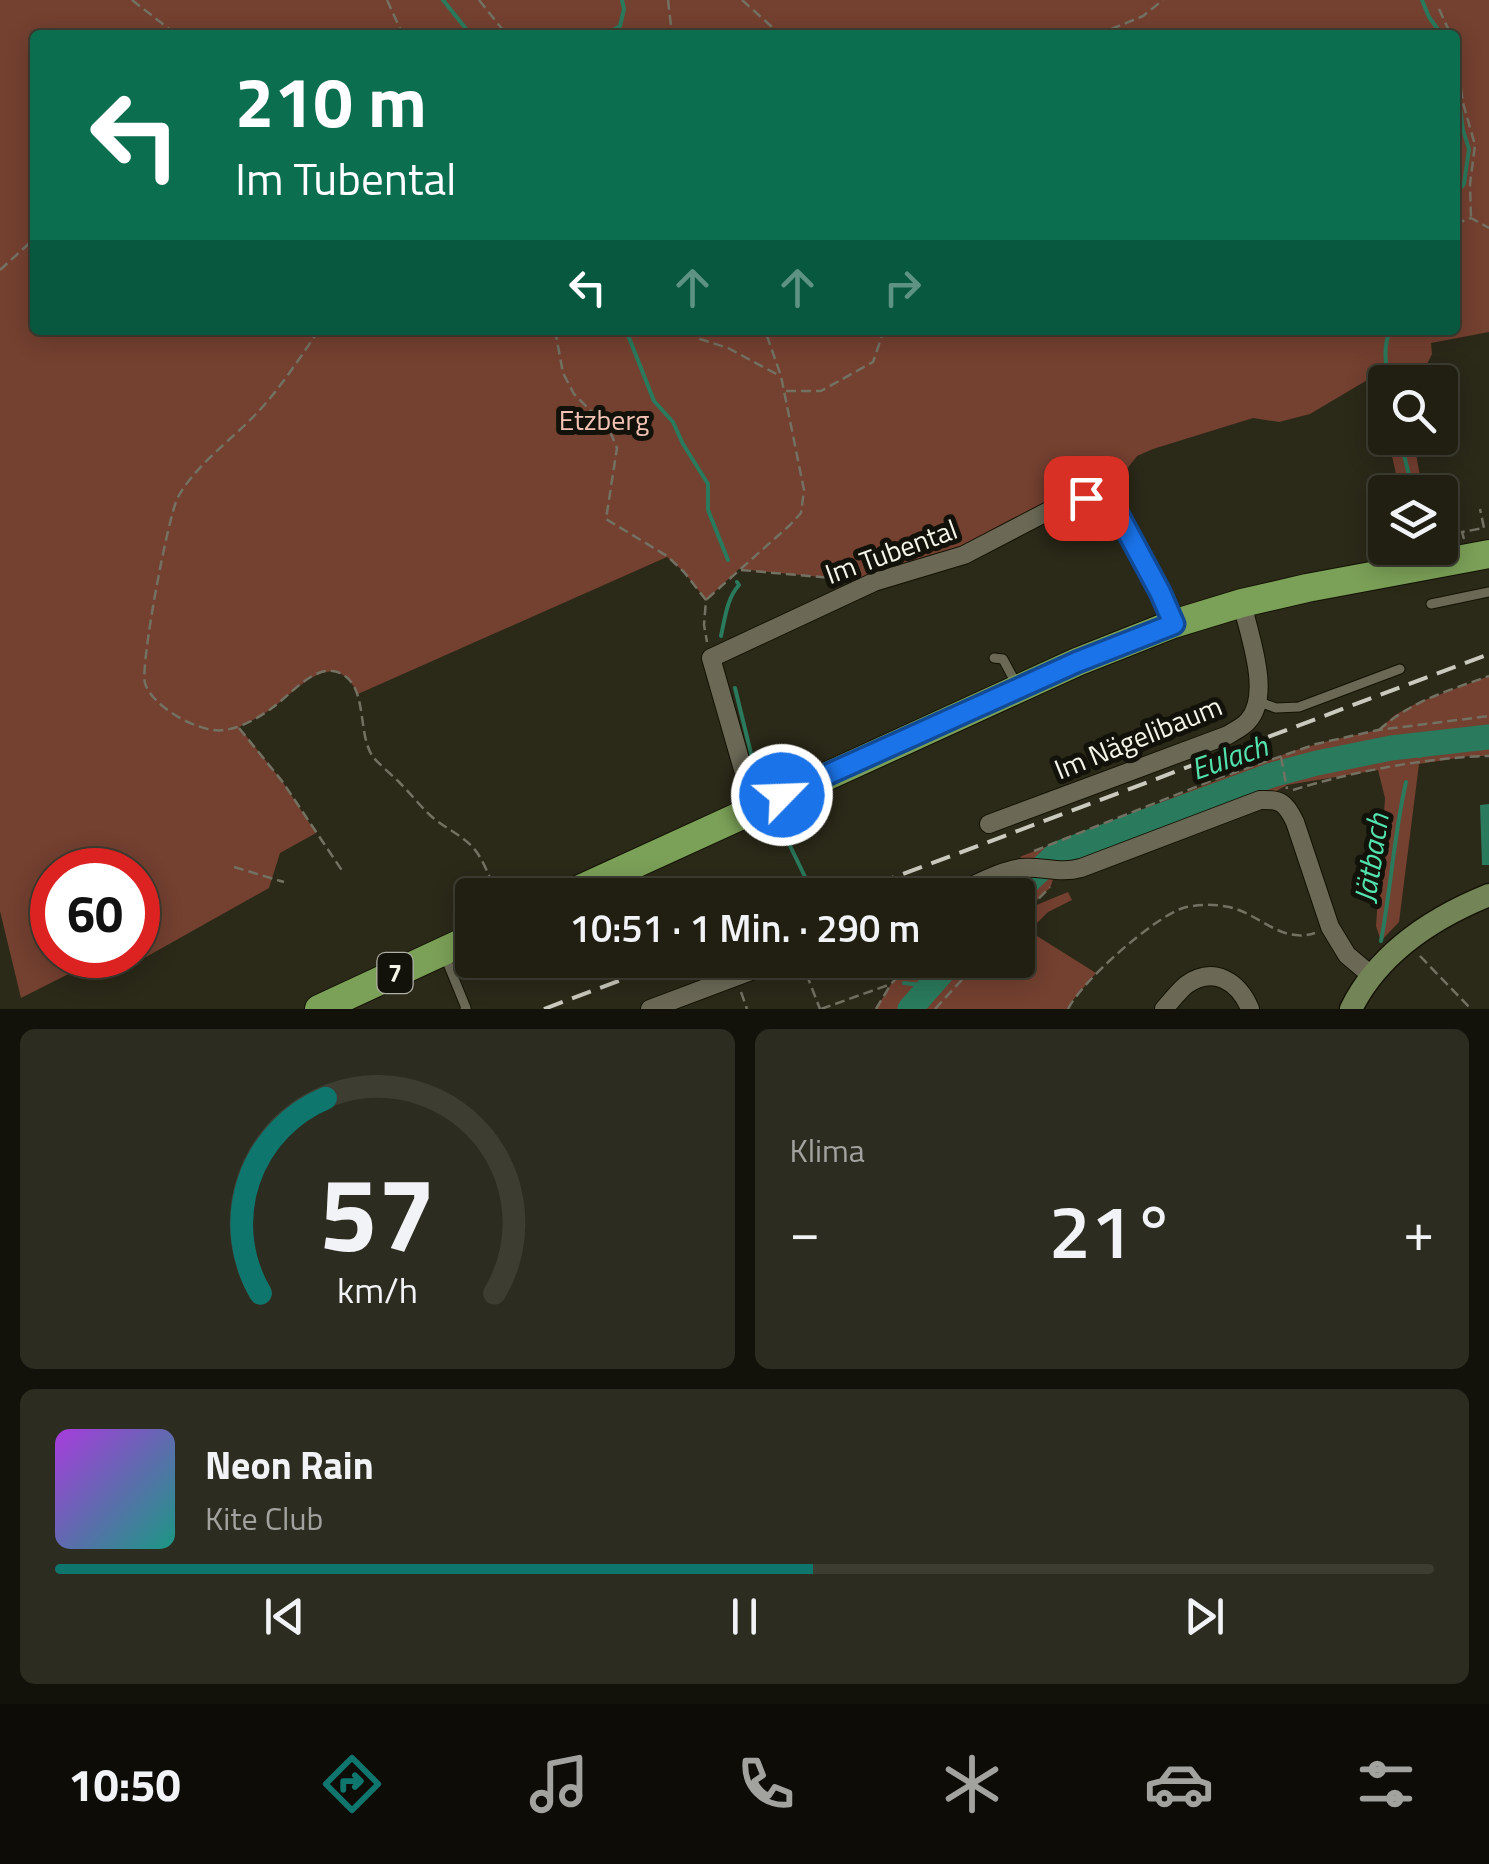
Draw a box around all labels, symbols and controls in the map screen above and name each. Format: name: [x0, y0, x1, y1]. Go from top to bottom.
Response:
text: 210 m: [235, 48, 427, 154]
icon: left: [70, 70, 200, 200]
text: Im Tubental: [235, 144, 456, 212]
icon: left: [560, 260, 615, 315]
icon: ahead: [665, 260, 720, 315]
icon: ahead: [770, 260, 825, 315]
icon: right: [875, 260, 930, 315]
map controls: [1368, 365, 1458, 565]
button: search: [1368, 365, 1458, 455]
park label: Etzberg: [559, 398, 649, 441]
pin: [1044, 456, 1129, 541]
icon: arrive: [1059, 471, 1114, 526]
button: layers: [1368, 475, 1458, 565]
street label: Im Tubental: [819, 507, 963, 595]
street label: Im Nägelibaum: [1048, 684, 1228, 790]
water label: Eulach: [1184, 722, 1275, 792]
position arrow: [730, 743, 834, 847]
water label: Jätbach: [1341, 809, 1401, 906]
speed limit sign: 60: [30, 848, 160, 978]
text: 10:51 · 1 Min. · 290 m: [570, 899, 920, 957]
road number: 7: [378, 953, 412, 993]
text: Klima: [790, 1126, 865, 1174]
text: 57: [319, 1133, 435, 1291]
text: 21°: [1049, 1173, 1175, 1287]
text: −: [790, 1189, 820, 1272]
text: +: [1403, 1189, 1434, 1272]
text: km/h: [337, 1262, 418, 1317]
text: Neon Rain: [205, 1436, 374, 1494]
text: Kite Club: [205, 1494, 323, 1542]
icon: previous: [257, 1589, 312, 1644]
icon: pause: [717, 1589, 772, 1644]
icon: next: [1177, 1589, 1232, 1644]
icon: directions: [317, 1749, 387, 1819]
icon: music: [524, 1749, 594, 1819]
icon: phone: [731, 1749, 801, 1819]
icon: climate: [937, 1749, 1007, 1819]
icon: car: [1144, 1749, 1214, 1819]
icon: filters: [1351, 1749, 1421, 1819]
text: 10:50: [68, 1750, 181, 1818]

